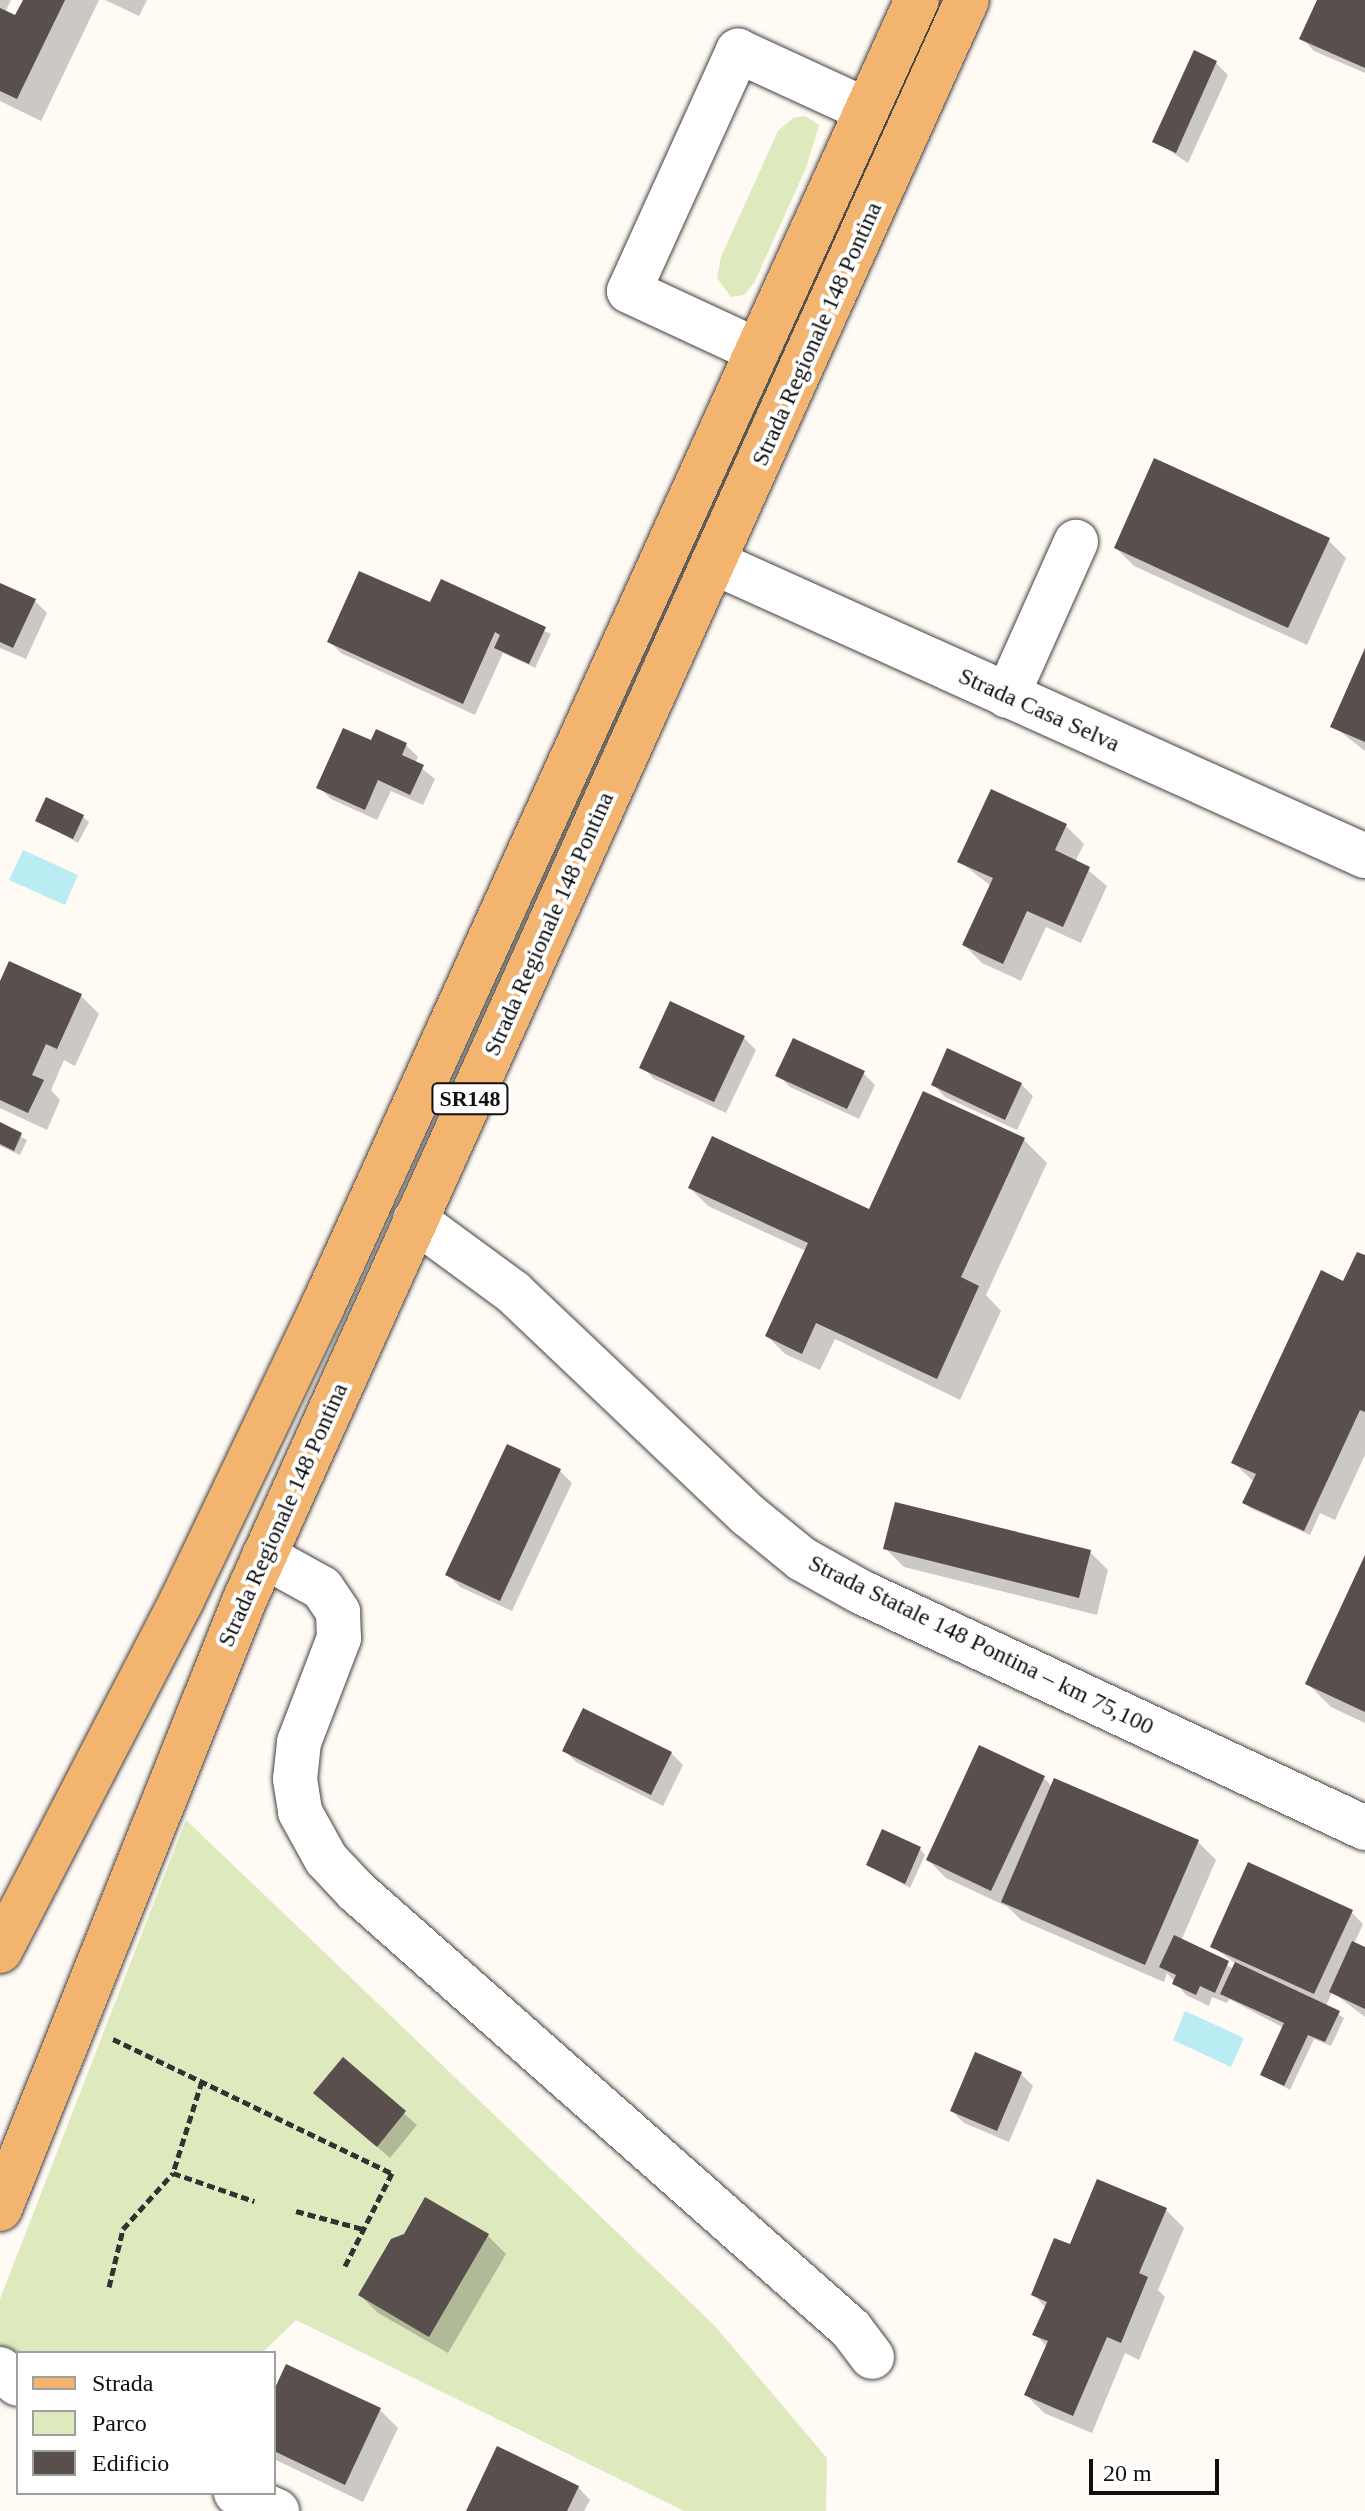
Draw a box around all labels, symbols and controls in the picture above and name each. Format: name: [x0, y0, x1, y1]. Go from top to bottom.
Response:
street label: Strada Regionale 148 Pontina: [746, 198, 888, 470]
street label: Strada Casa Selva: [954, 662, 1124, 758]
street label: Strada Regionale 148 Pontina: [478, 788, 620, 1060]
road number: SR148: [430, 1081, 510, 1117]
street label: Strada Regionale 148 Pontina: [212, 1379, 354, 1651]
street label: Strada Statale 148 Pontina – km 75,100: [804, 1549, 1158, 1741]
legend: [16, 2351, 276, 2495]
text: Strada: [92, 2370, 153, 2396]
text: Parco: [92, 2410, 147, 2436]
scale bar: [1093, 2443, 1223, 2493]
text: Edificio: [92, 2450, 169, 2476]
text: 20 m: [1103, 2460, 1152, 2486]

